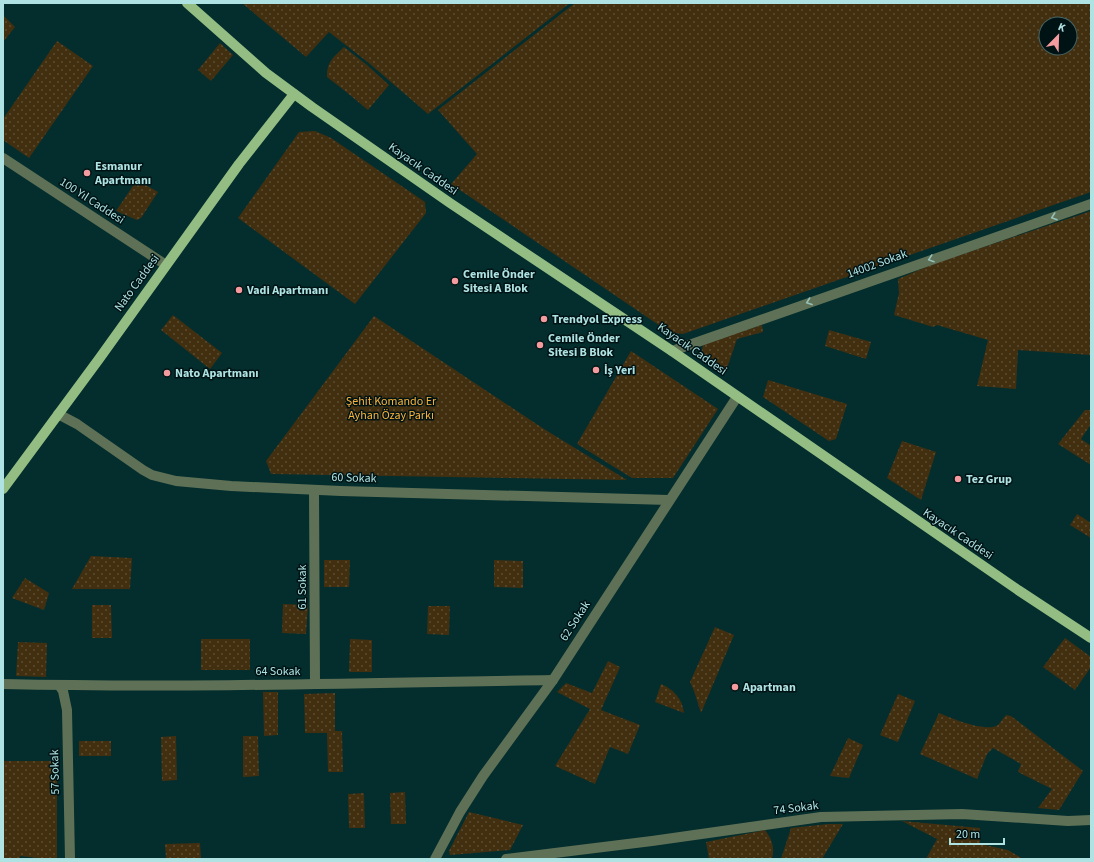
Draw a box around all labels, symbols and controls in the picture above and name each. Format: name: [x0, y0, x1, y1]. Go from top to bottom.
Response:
north arrow: [1038, 16, 1078, 56]
text: K: [1056, 19, 1068, 36]
street label: Kayacık Caddesi: [385, 139, 461, 199]
place label: Esmanur Apartmanı: [94, 158, 151, 189]
marker: Esmanur Apartmanı: [82, 168, 92, 178]
street label: 100 Yıl Caddesi: [56, 174, 128, 228]
one-way arrow: [1051, 212, 1058, 220]
street label: 14002 Sokak: [845, 245, 910, 283]
street label: Nato Caddesi: [111, 251, 163, 315]
one-way arrow: [928, 254, 935, 263]
place label: Cemile Önder Sitesi A Blok: [463, 266, 535, 297]
marker: Cemile Önder Sitesi A Blok: [450, 276, 460, 286]
place label: Vadi Apartmanı: [246, 282, 328, 299]
marker: Vadi Apartmanı: [234, 285, 244, 295]
one-way arrow: [805, 298, 812, 306]
place label: Trendyol Express: [552, 311, 642, 328]
marker: Trendyol Express: [539, 314, 549, 324]
street label: Kayacık Caddesi: [654, 319, 730, 379]
place label: Cemile Önder Sitesi B Blok: [548, 330, 620, 361]
marker: Cemile Önder Sitesi B Blok: [535, 340, 545, 350]
place label: İş Yeri: [604, 362, 635, 379]
place label: Nato Apartmanı: [175, 365, 259, 382]
marker: İş Yeri: [591, 365, 601, 375]
marker: Nato Apartmanı: [162, 368, 172, 378]
park label: Şehit Komando Er Ayhan Özay Parkı: [346, 393, 437, 424]
street label: 60 Sokak: [331, 469, 377, 487]
place label: Tez Grup: [966, 471, 1012, 488]
marker: Tez Grup: [953, 474, 963, 484]
street label: Kayacık Caddesi: [920, 504, 997, 564]
street label: 61 Sokak: [294, 564, 311, 610]
street label: 62 Sokak: [556, 597, 594, 645]
street label: 64 Sokak: [255, 663, 301, 680]
place label: Apartman: [742, 679, 796, 696]
marker: Apartman: [730, 682, 740, 692]
street label: 57 Sokak: [46, 749, 64, 795]
street label: 74 Sokak: [773, 797, 819, 819]
scale bar: [950, 820, 1004, 846]
text: 20 m: [956, 826, 980, 843]

